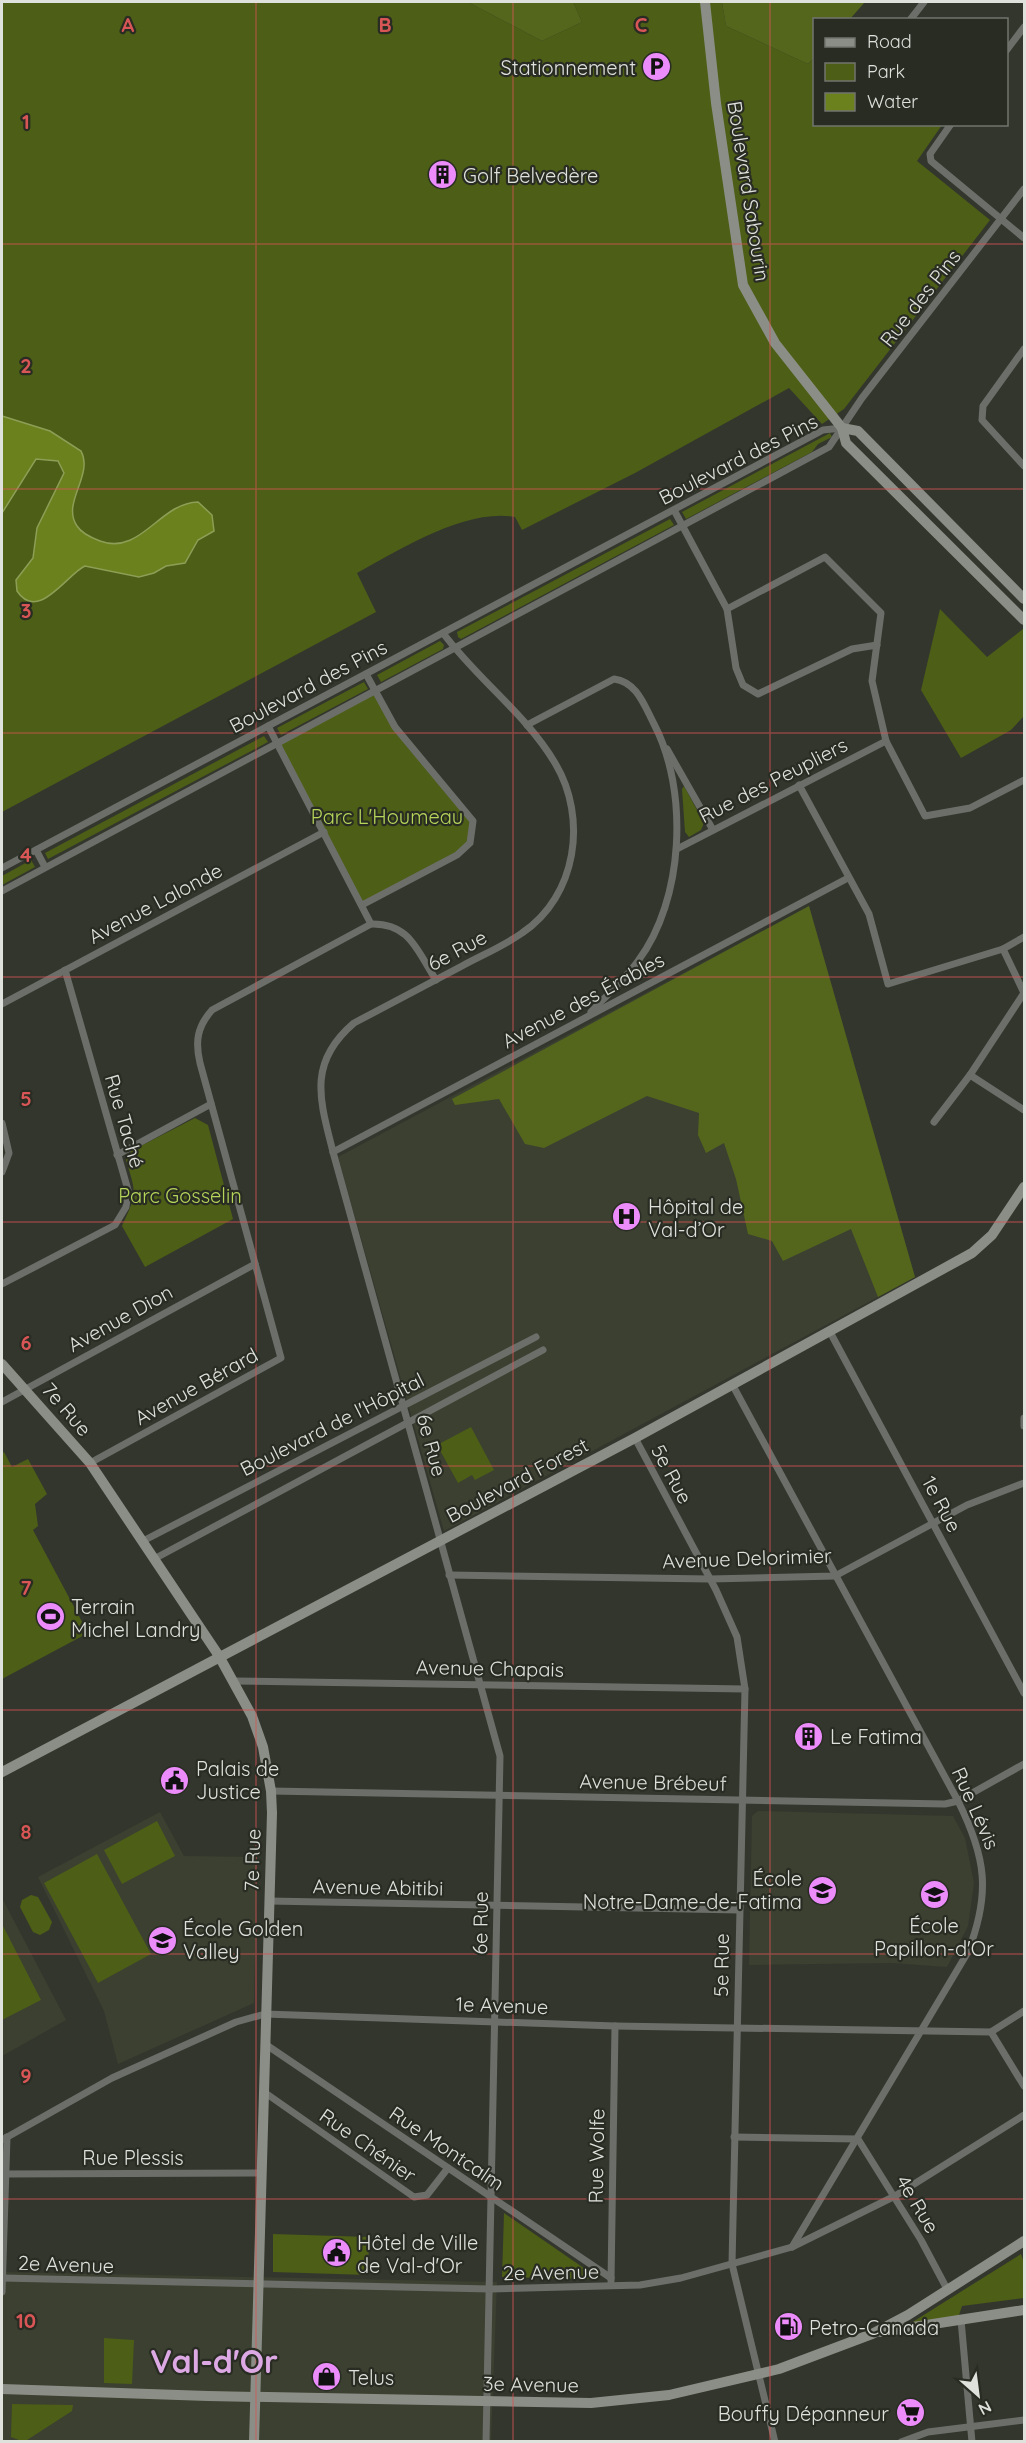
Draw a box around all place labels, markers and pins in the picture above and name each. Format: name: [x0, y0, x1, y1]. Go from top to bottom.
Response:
parking icon: Stationnement: [641, 51, 673, 83]
place label: Stationnement: [500, 55, 636, 80]
building icon: Golf Belvedère: [426, 159, 458, 191]
place label: Golf Belvedère: [463, 163, 598, 188]
place label: Hôpital de Val-d’Or: [648, 1194, 743, 1242]
hospital icon: Hôpital de Val-d’Or: [611, 1201, 643, 1233]
place label: Terrain Michel Landry: [71, 1594, 200, 1642]
sports icon: Terrain Michel Landry: [34, 1601, 66, 1633]
building icon: Le Fatima: [793, 1720, 825, 1752]
place label: Le Fatima: [830, 1724, 922, 1749]
place label: Palais de Justice: [196, 1756, 279, 1804]
public building icon: Palais de Justice: [159, 1764, 191, 1796]
place label: École Notre-Dame-de-Fatima: [583, 1866, 802, 1914]
school or university icon: École Notre-Dame-de-Fatima: [807, 1874, 839, 1906]
school or university icon: École Papillon-d'Or: [918, 1879, 950, 1911]
place label: École Papillon-d'Or: [874, 1913, 994, 1961]
place label: École Golden Valley: [183, 1916, 303, 1964]
school or university icon: École Golden Valley: [146, 1924, 178, 1956]
place label: Hôtel de Ville de Val-d'Or: [357, 2230, 478, 2278]
public building icon: Hôtel de Ville de Val-d'Or: [320, 2237, 352, 2269]
fuel station icon: Petro-Canada: [772, 2311, 804, 2343]
place label: Petro-Canada: [809, 2315, 939, 2340]
shop icon: Telus: [311, 2361, 343, 2393]
place label: Telus: [348, 2365, 394, 2390]
supermarket icon: Bouffy Dépanneur: [894, 2397, 926, 2429]
place label: Bouffy Dépanneur: [718, 2401, 889, 2426]

